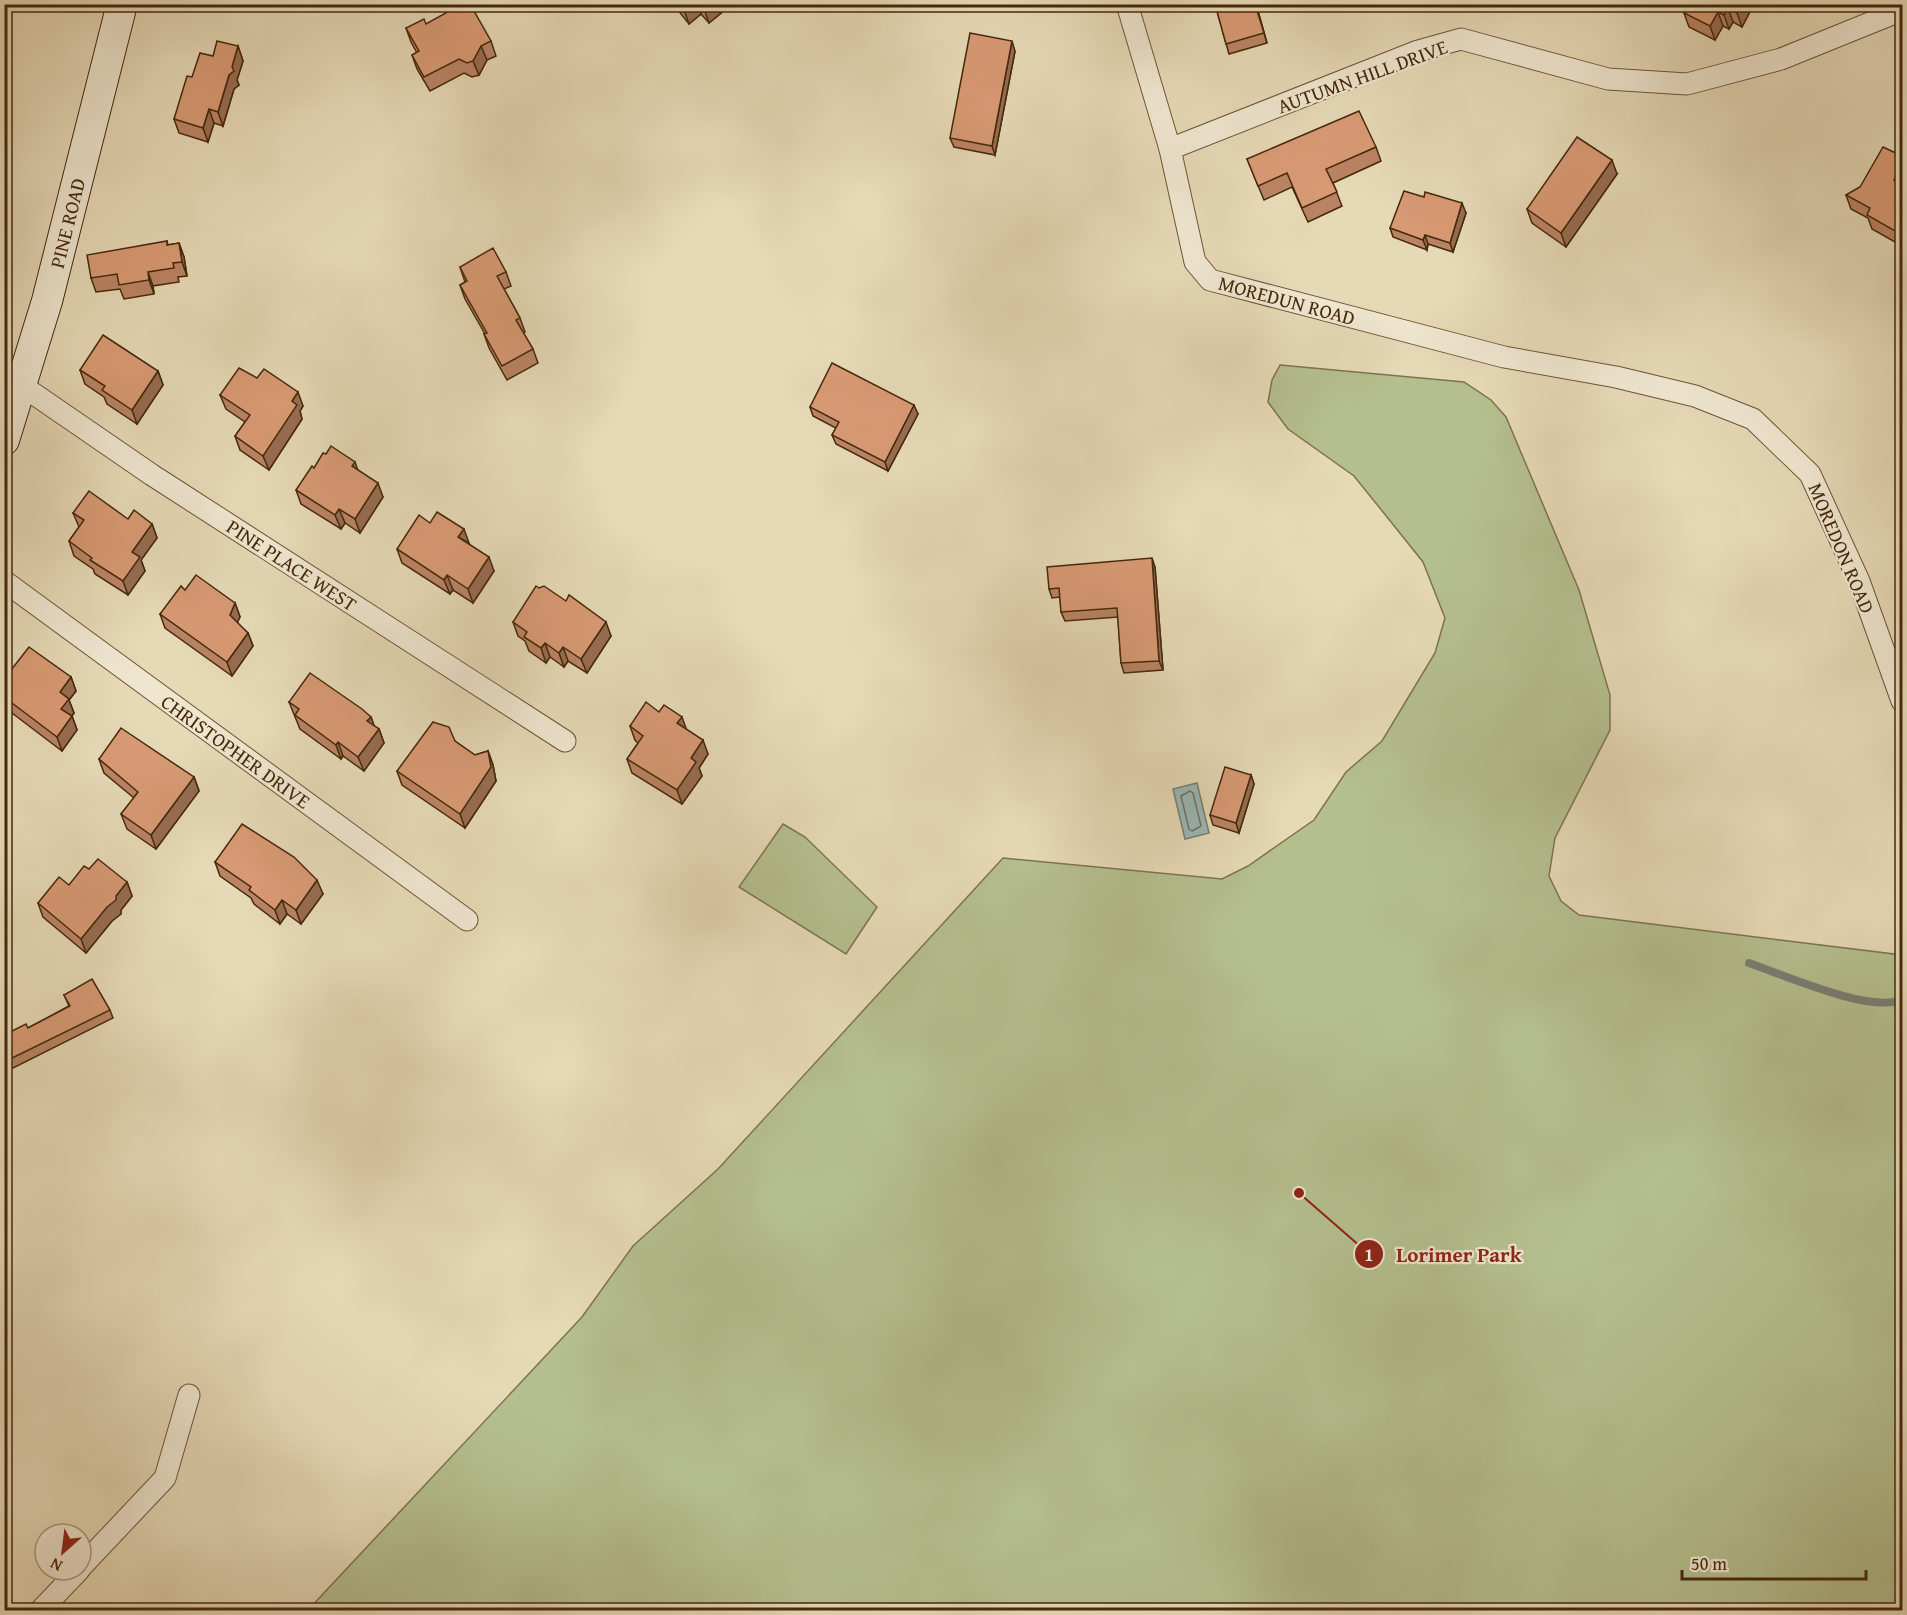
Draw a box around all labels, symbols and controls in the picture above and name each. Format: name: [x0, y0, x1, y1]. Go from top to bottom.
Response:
street label: AUTUMN HILL DRIVE: [1273, 32, 1451, 120]
street label: PINE ROAD: [42, 175, 92, 271]
street label: MOREDUN ROAD: [1215, 268, 1359, 332]
street label: MOREDON ROAD: [1801, 478, 1883, 618]
street label: PINE PLACE WEST: [221, 512, 363, 618]
street label: CHRISTOPHER DRIVE: [155, 687, 317, 815]
callout: Lorimer Park: [1354, 1235, 1533, 1274]
text: Lorimer Park: [1396, 1239, 1523, 1270]
text: 1: [1364, 1241, 1374, 1268]
north arrow: [33, 1522, 93, 1582]
scale bar: [1682, 1543, 1866, 1581]
text: 50 m: [1691, 1550, 1727, 1577]
text: N: [45, 1552, 66, 1578]

